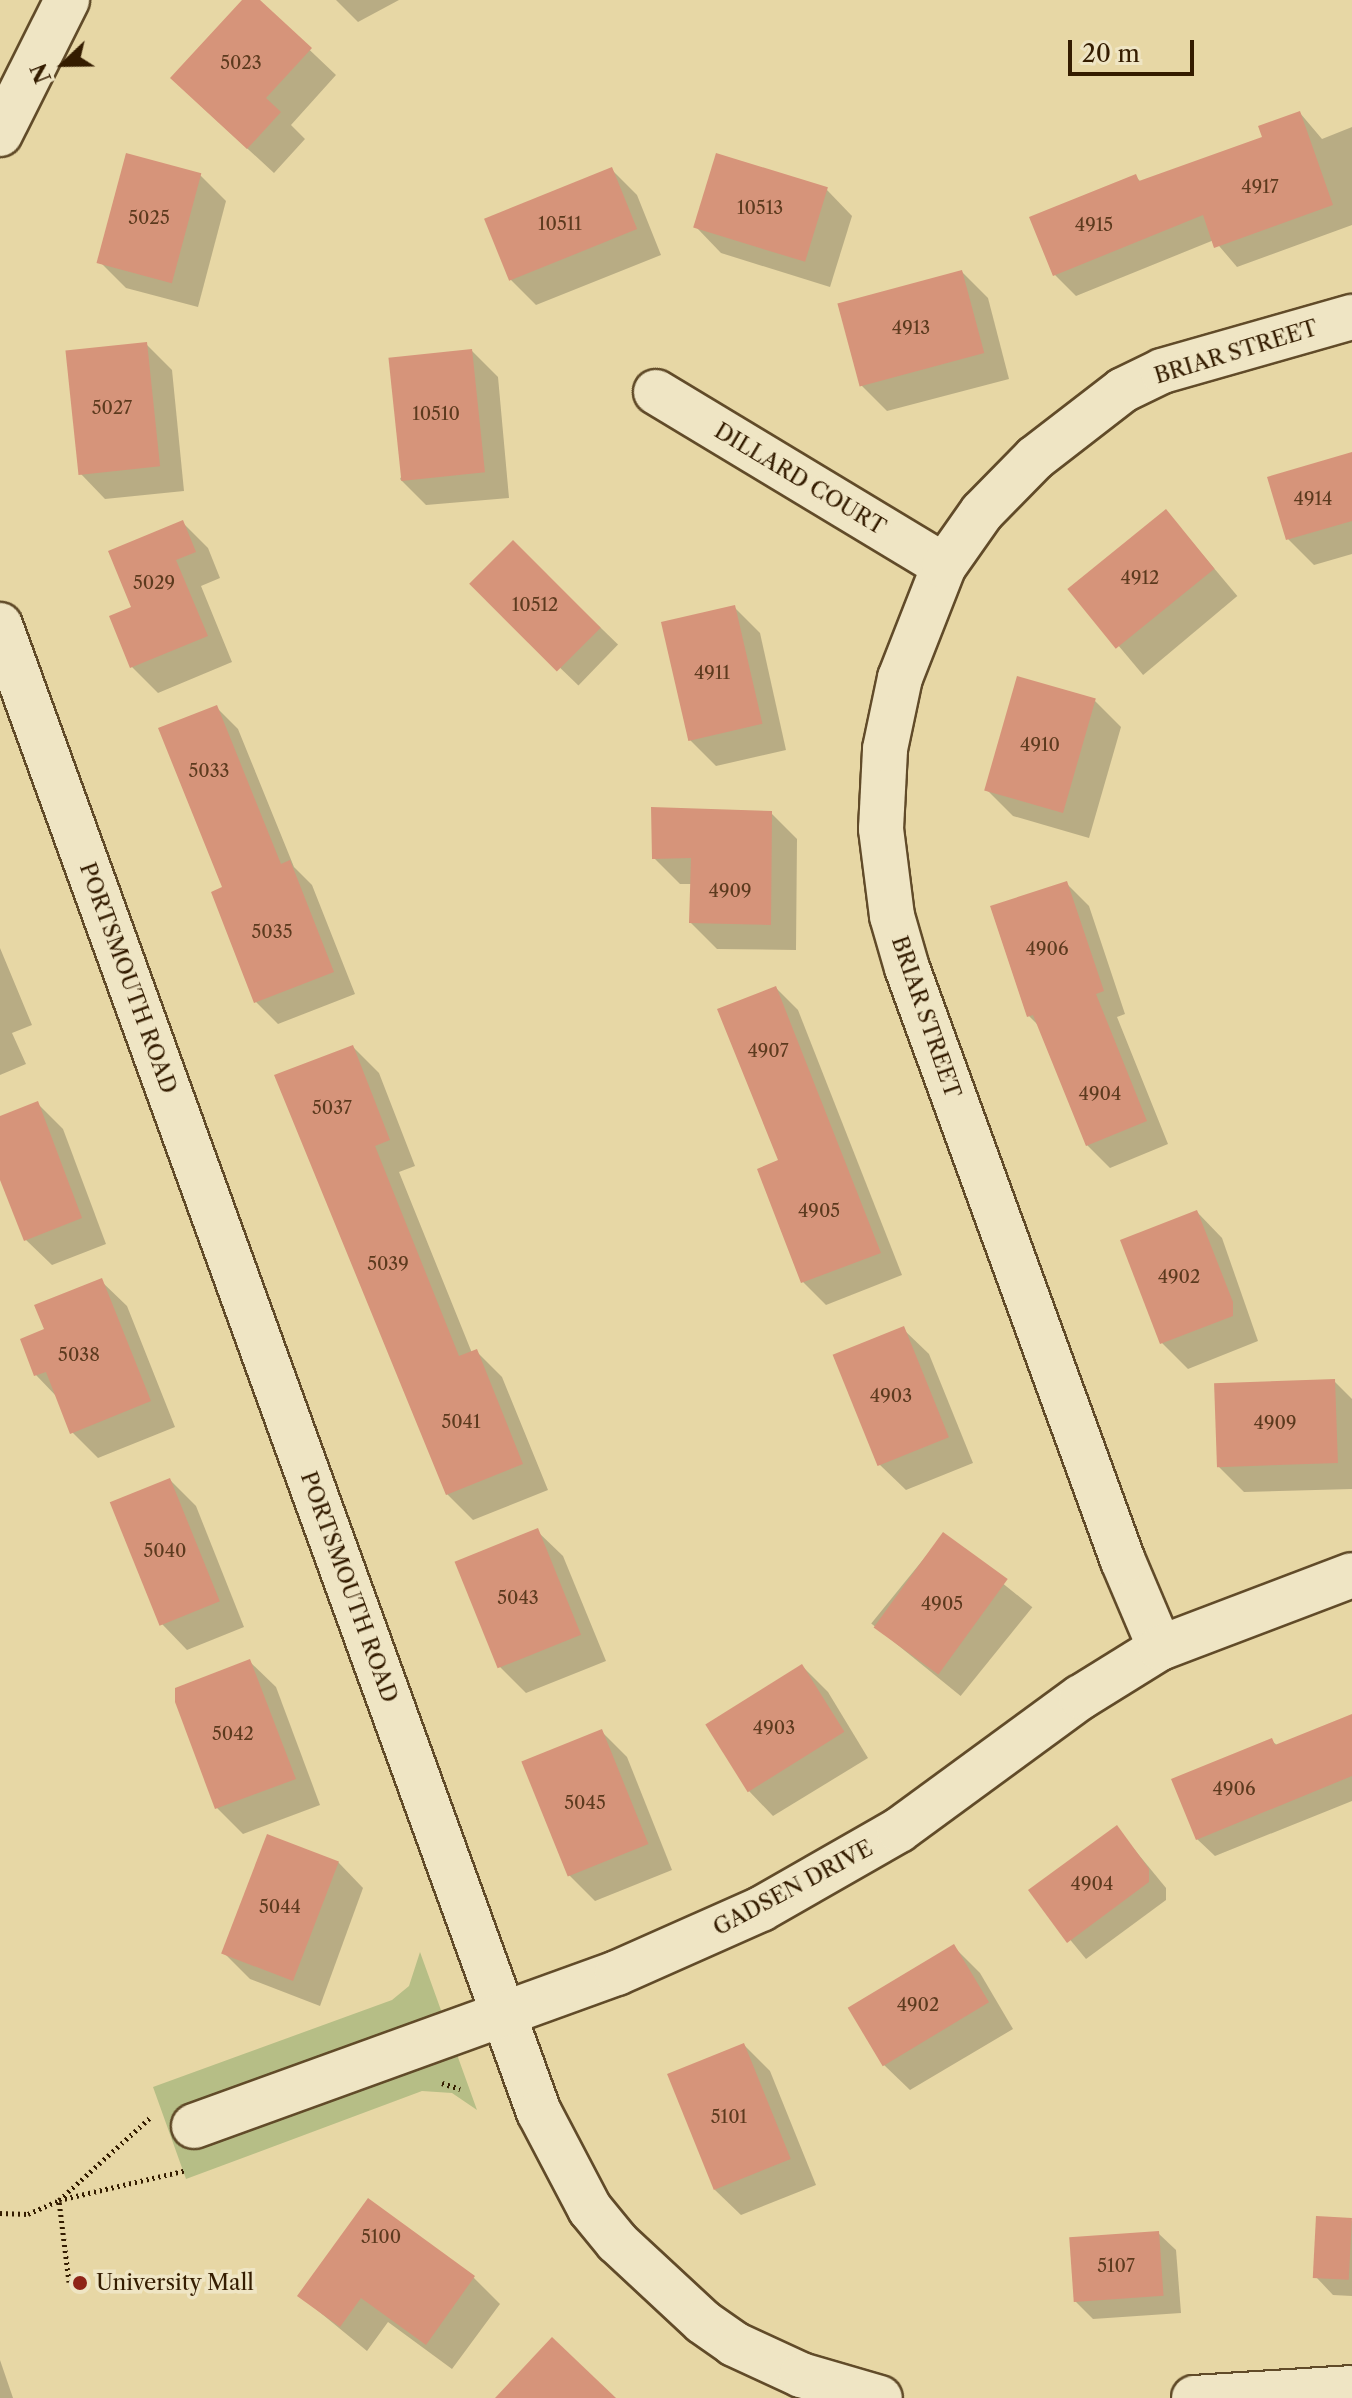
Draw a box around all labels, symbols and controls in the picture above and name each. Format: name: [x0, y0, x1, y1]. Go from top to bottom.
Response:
north arrow: [24, 24, 104, 104]
scale bar: [1072, 24, 1198, 74]
text: 20 m: [1082, 39, 1140, 68]
house number: 5023: [220, 52, 262, 74]
text: N: [25, 59, 57, 87]
house number: 4917: [1241, 176, 1279, 198]
house number: 10513: [737, 197, 783, 219]
house number: 5025: [128, 207, 170, 229]
house number: 10511: [538, 213, 582, 235]
house number: 4915: [1075, 214, 1113, 236]
street label: BRIAR STREET: [1151, 314, 1321, 390]
house number: 4913: [892, 317, 930, 339]
house number: 5027: [92, 397, 132, 419]
house number: 10510: [412, 403, 460, 425]
street label: DILLARD COURT: [710, 417, 890, 541]
house number: 4914: [1294, 488, 1332, 510]
house number: 4912: [1121, 567, 1159, 589]
house number: 5029: [133, 572, 175, 594]
house number: 10512: [512, 594, 558, 616]
house number: 4911: [694, 662, 730, 684]
house number: 4910: [1020, 734, 1060, 756]
house number: 5033: [188, 760, 230, 782]
street label: PORTSMOUTH ROAD: [74, 859, 182, 1097]
house number: 4909: [709, 880, 751, 902]
house number: 5035: [252, 921, 292, 943]
street label: BRIAR STREET: [886, 932, 966, 1102]
house number: 4906: [1026, 938, 1068, 960]
house number: 4907: [747, 1040, 789, 1062]
house number: 4904: [1079, 1083, 1121, 1105]
house number: 5037: [312, 1097, 352, 1119]
house number: 4905: [798, 1200, 840, 1222]
house number: 5039: [367, 1253, 409, 1275]
house number: 4902: [1158, 1266, 1200, 1288]
house number: 5038: [58, 1344, 100, 1366]
house number: 4903: [870, 1385, 912, 1407]
house number: 5041: [441, 1411, 481, 1433]
house number: 4909: [1254, 1412, 1296, 1434]
street label: PORTSMOUTH ROAD: [295, 1468, 403, 1706]
house number: 5040: [143, 1540, 187, 1562]
house number: 5043: [497, 1587, 539, 1609]
house number: 4905: [921, 1593, 963, 1615]
house number: 4903: [753, 1717, 795, 1739]
house number: 5042: [212, 1723, 254, 1745]
house number: 4906: [1213, 1778, 1255, 1800]
house number: 5045: [564, 1792, 606, 1814]
street label: GADSEN DRIVE: [709, 1835, 877, 1941]
house number: 4904: [1071, 1873, 1113, 1895]
house number: 5044: [259, 1896, 301, 1918]
house number: 4902: [897, 1994, 939, 2016]
house number: 5101: [711, 2106, 747, 2128]
house number: 5100: [361, 2226, 401, 2248]
house number: 5107: [1097, 2255, 1135, 2277]
place label: University Mall: [96, 2270, 254, 2296]
marker: University Mall: [71, 2274, 89, 2292]

